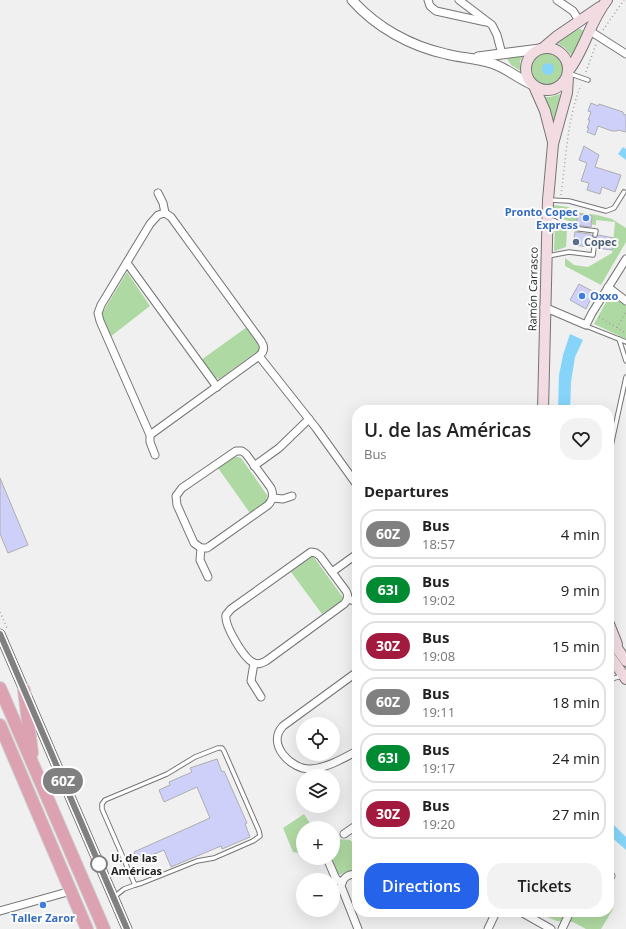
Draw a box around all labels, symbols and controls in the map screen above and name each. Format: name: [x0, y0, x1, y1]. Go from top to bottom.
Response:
place label: Pronto Copec Express: [505, 204, 579, 232]
marker: Pronto Copec Express: [581, 213, 591, 223]
place label: Copec: [584, 234, 617, 249]
marker: Copec: [571, 237, 581, 247]
street label: Ramón Carrasco: [524, 246, 541, 331]
place label: Oxxo: [590, 288, 618, 303]
marker: Oxxo: [577, 291, 587, 301]
text: U. de las Américas: [364, 417, 531, 443]
button: heart: [560, 418, 602, 460]
text: Bus: [364, 445, 387, 463]
text: Departures: [364, 481, 449, 501]
text: Bus: [422, 515, 449, 535]
text: 60Z: [376, 524, 400, 543]
text: 4 min: [561, 524, 600, 544]
text: 18:57: [422, 535, 455, 553]
text: Bus: [422, 571, 449, 591]
text: 63I: [378, 580, 398, 599]
text: 9 min: [561, 580, 600, 600]
text: 19:02: [422, 591, 455, 609]
text: Bus: [422, 627, 449, 647]
text: 30Z: [376, 636, 400, 655]
text: 15 min: [552, 636, 600, 656]
text: 19:08: [422, 647, 455, 665]
text: Bus: [422, 683, 449, 703]
text: 60Z: [376, 692, 400, 711]
text: 18 min: [552, 692, 600, 712]
text: 19:11: [422, 703, 455, 721]
map controls: [296, 717, 340, 917]
button: locate: [296, 717, 340, 761]
text: Bus: [422, 739, 449, 759]
text: 63I: [378, 748, 398, 767]
text: 24 min: [552, 748, 600, 768]
text: 19:17: [422, 759, 455, 777]
line badge: 60Z: [40, 768, 86, 794]
button: layers: [296, 769, 340, 813]
text: 60Z: [51, 771, 75, 790]
text: Bus: [422, 795, 449, 815]
text: 30Z: [376, 804, 400, 823]
text: 27 min: [552, 804, 600, 824]
text: 19:20: [422, 815, 455, 833]
button: +: [296, 821, 340, 865]
place label: U. de las Américas: [111, 850, 163, 878]
marker: U. de las Américas: [90, 855, 108, 873]
button: Directions: [364, 863, 479, 909]
button: Tickets: [487, 863, 602, 909]
button: −: [296, 873, 340, 917]
marker: Taller Zaror: [38, 900, 48, 910]
place label: Taller Zaror: [11, 910, 75, 925]

